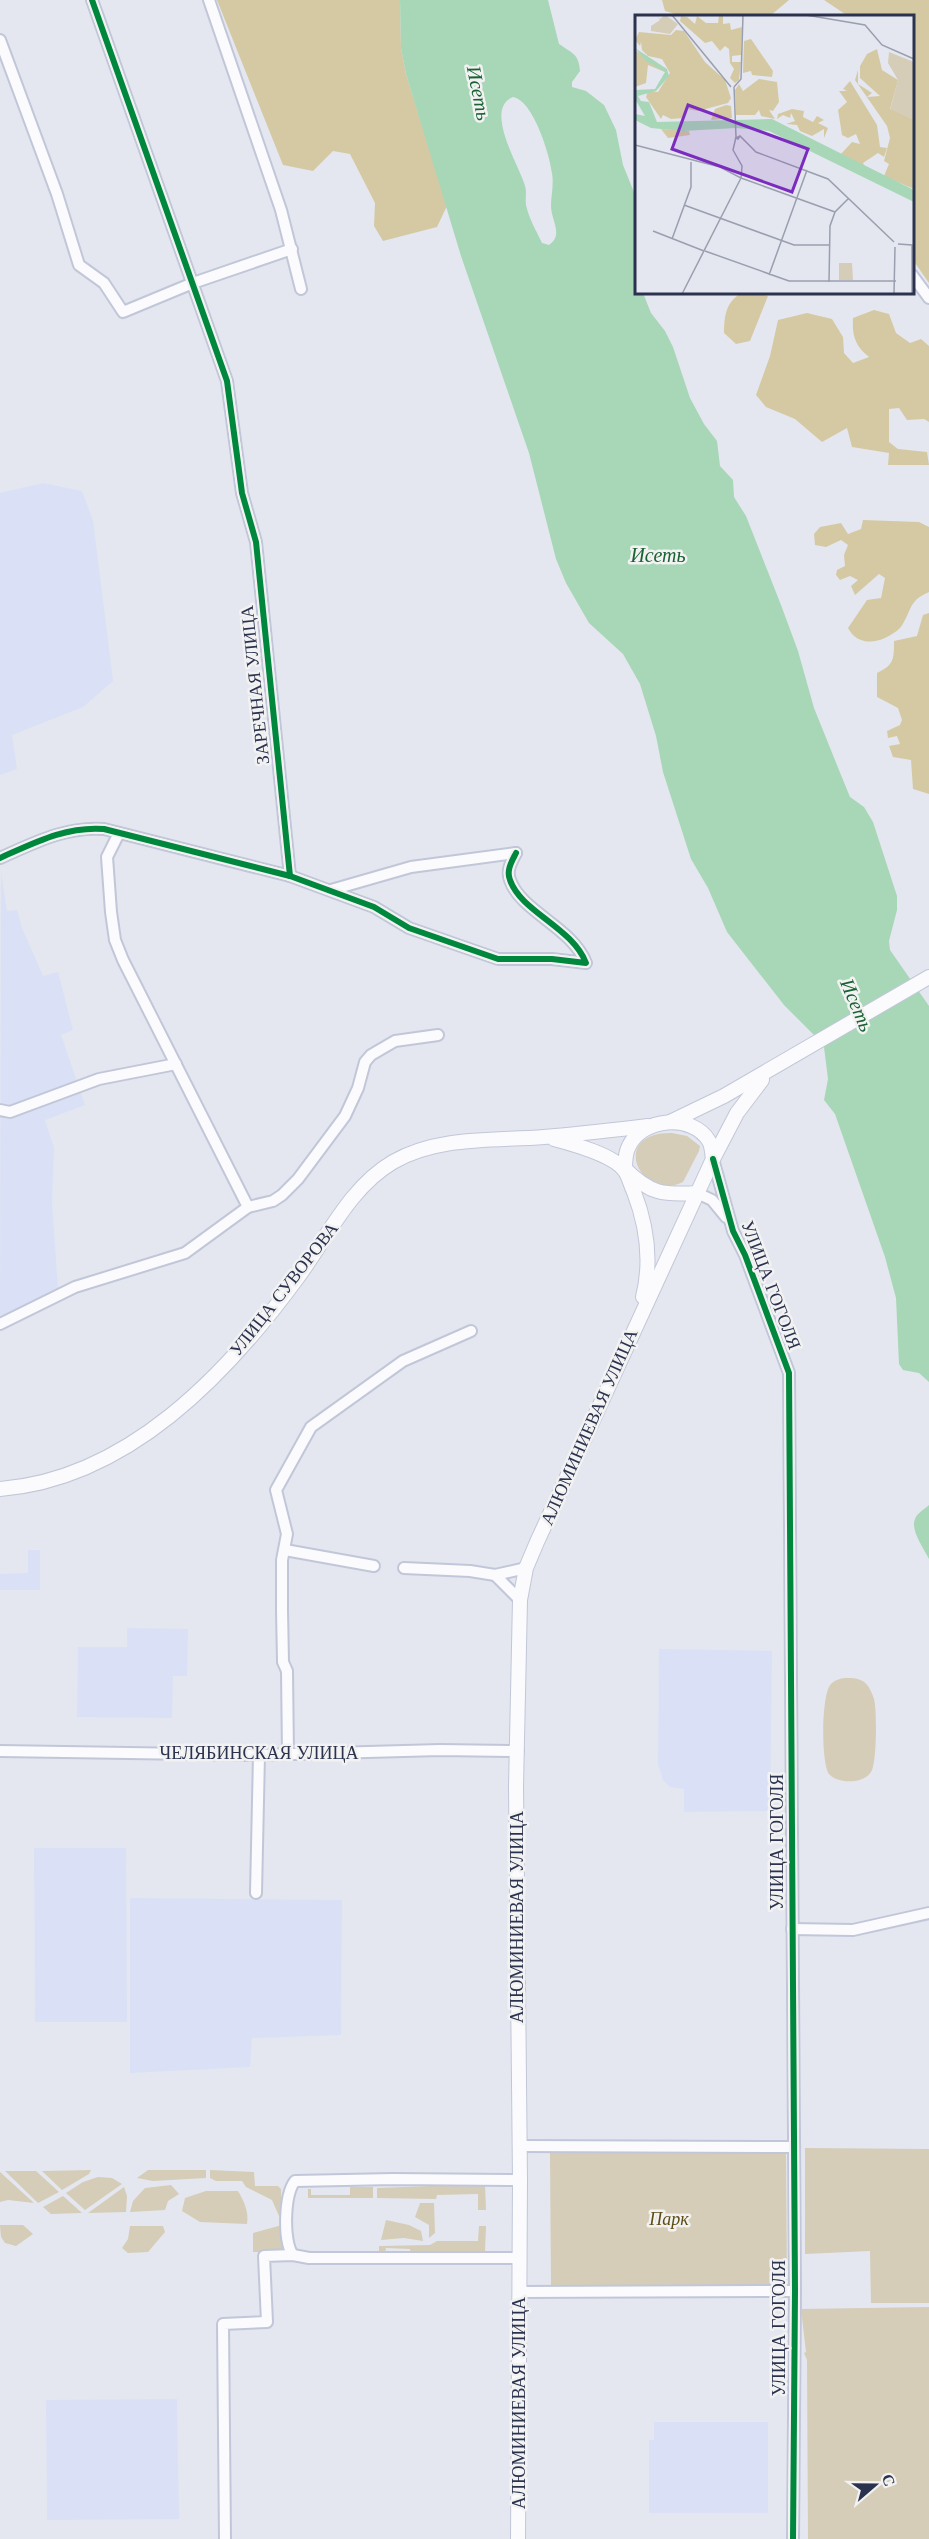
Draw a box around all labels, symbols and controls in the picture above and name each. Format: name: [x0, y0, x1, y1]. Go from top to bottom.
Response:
inset map: [635, 15, 914, 294]
water label: Исеть: [462, 63, 496, 122]
water label: Исеть: [629, 543, 686, 567]
street label: ЗАРЕЧНАЯ УЛИЦА: [236, 604, 274, 766]
water label: Исеть: [835, 974, 879, 1035]
street label: УЛИЦА ГОГОЛЯ: [736, 1217, 806, 1353]
street label: УЛИЦА СУВОРОВА: [225, 1218, 343, 1360]
street label: АЛЮМИНИЕВАЯ УЛИЦА: [536, 1325, 642, 1529]
street label: ЧЕЛЯБИНСКАЯ УЛИЦА: [159, 1742, 359, 1764]
street label: УЛИЦА ГОГОЛЯ: [766, 1774, 788, 1910]
street label: АЛЮМИНИЕВАЯ УЛИЦА: [506, 1811, 528, 2023]
park label: Парк: [648, 2208, 689, 2230]
street label: УЛИЦА ГОГОЛЯ: [768, 2260, 790, 2396]
street label: АЛЮМИНИЕВАЯ УЛИЦА: [508, 2297, 530, 2509]
north arrow: [845, 2455, 905, 2515]
text: С: [878, 2471, 900, 2489]

